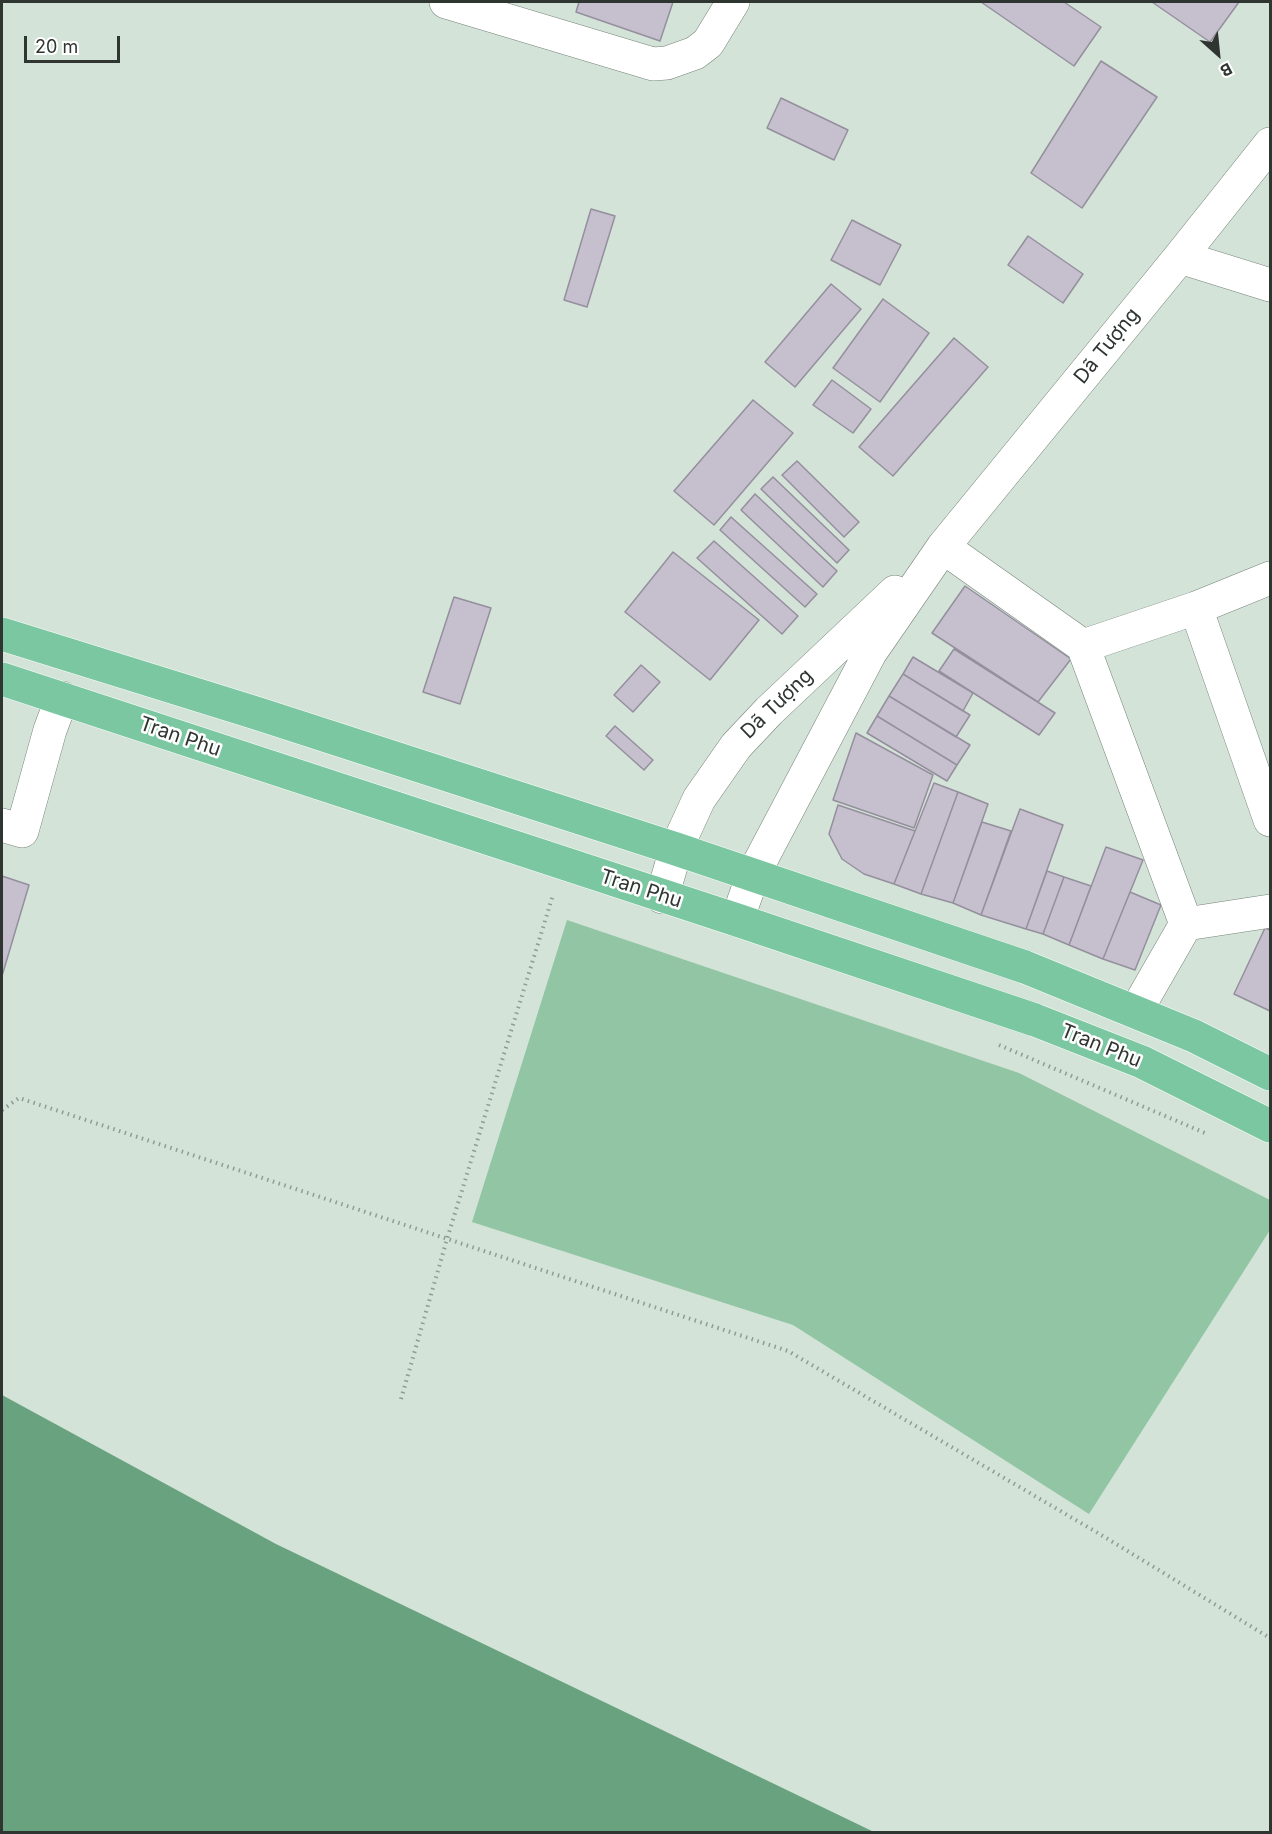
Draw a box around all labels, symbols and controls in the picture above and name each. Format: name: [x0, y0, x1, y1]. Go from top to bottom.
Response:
scale bar: [27, 24, 123, 62]
north arrow: [1188, 24, 1248, 84]
text: 20 m: [35, 36, 78, 57]
text: B: [1217, 59, 1235, 81]
street label: Dã Tượng: [1069, 303, 1145, 389]
street label: Dã Tượng: [736, 664, 818, 744]
street label: Tran Phu: [136, 712, 224, 762]
street label: Tran Phu: [597, 865, 685, 913]
street label: Tran Phu: [1057, 1019, 1145, 1073]

